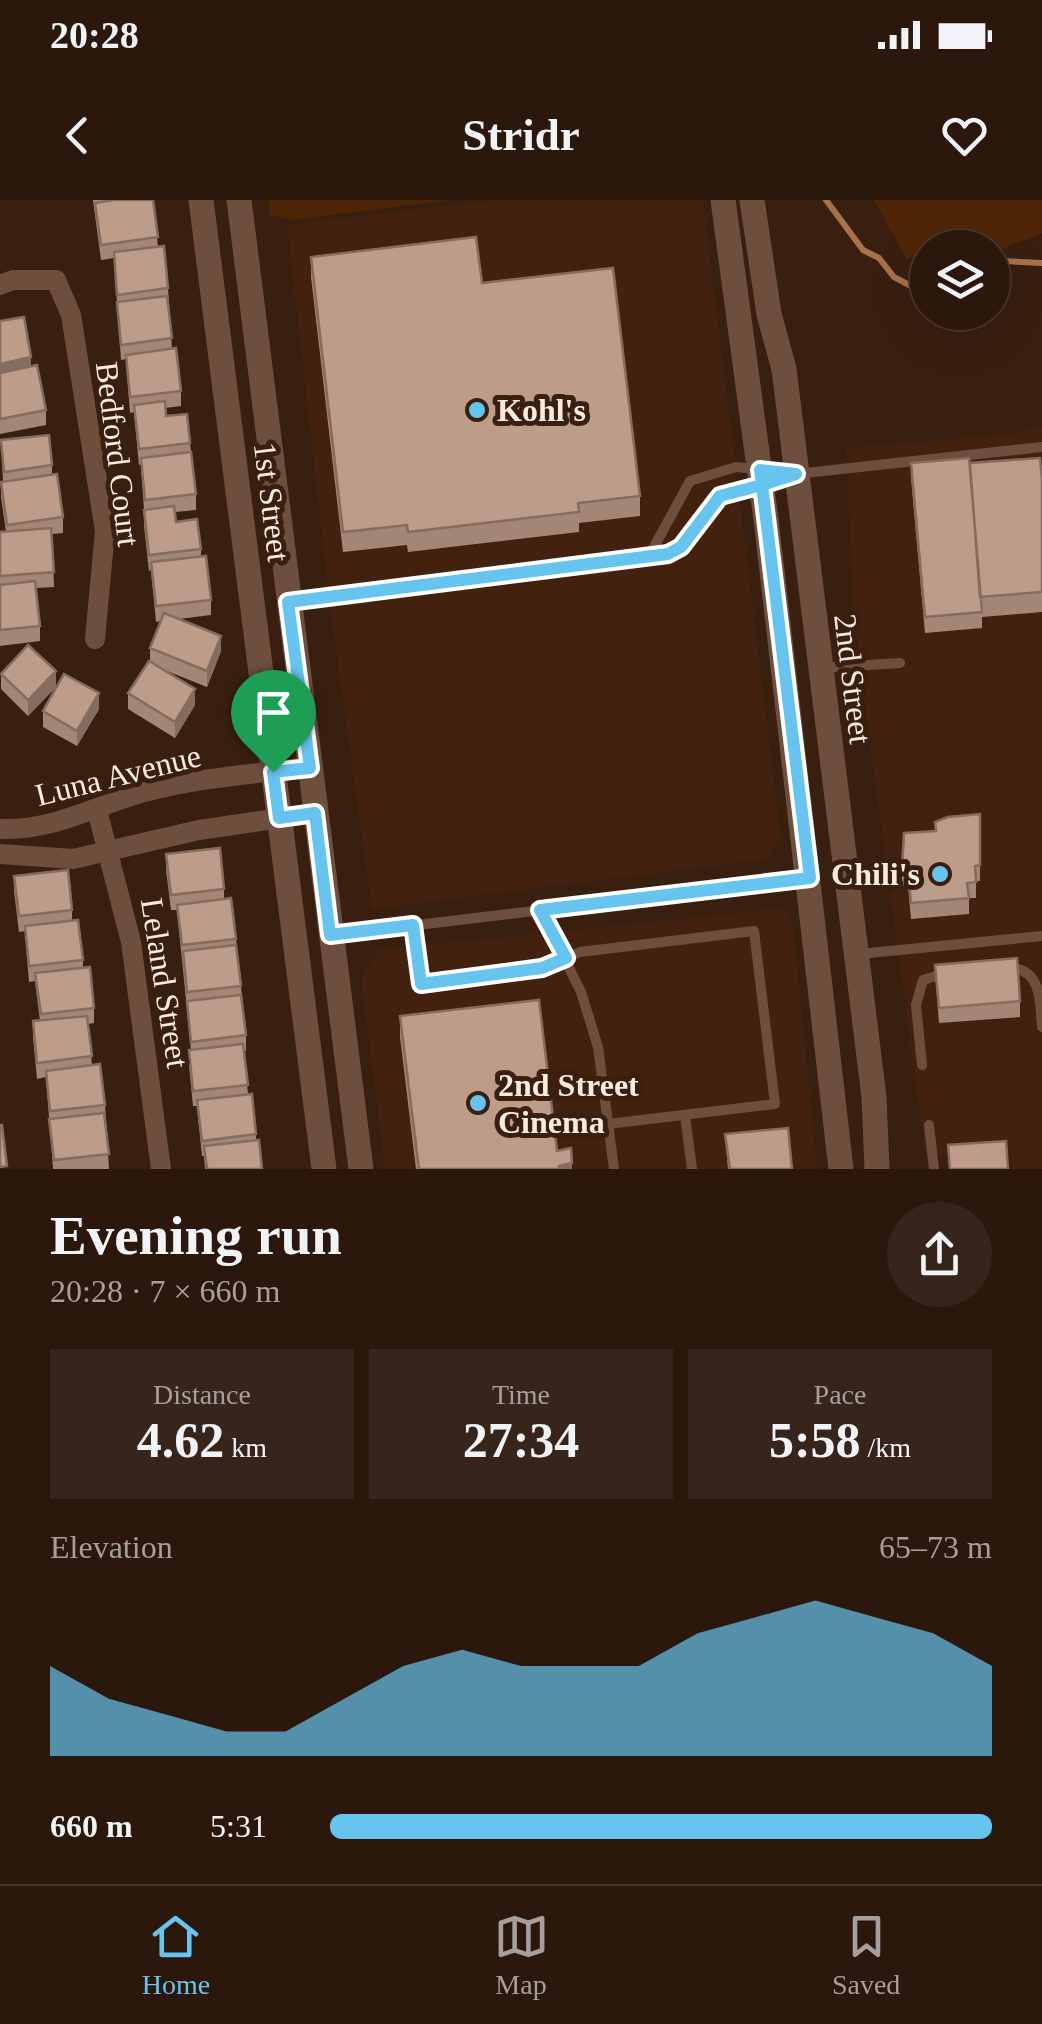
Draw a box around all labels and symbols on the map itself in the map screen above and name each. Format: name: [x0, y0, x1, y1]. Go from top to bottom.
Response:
street label: Bedford Court: [89, 360, 147, 548]
place label: Kohl's: [497, 392, 586, 428]
marker: Kohl's: [466, 399, 488, 421]
street label: 1st Street: [247, 440, 297, 564]
street label: 2nd Street: [827, 612, 879, 746]
pin: [231, 670, 316, 773]
street label: Luna Avenue: [32, 737, 204, 813]
place label: Chili's: [831, 856, 920, 892]
marker: Chili's: [929, 863, 951, 885]
street label: Leland Street: [134, 895, 196, 1071]
place label: 2nd Street Cinema: [498, 1067, 639, 1140]
marker: 2nd Street Cinema: [467, 1092, 489, 1114]

